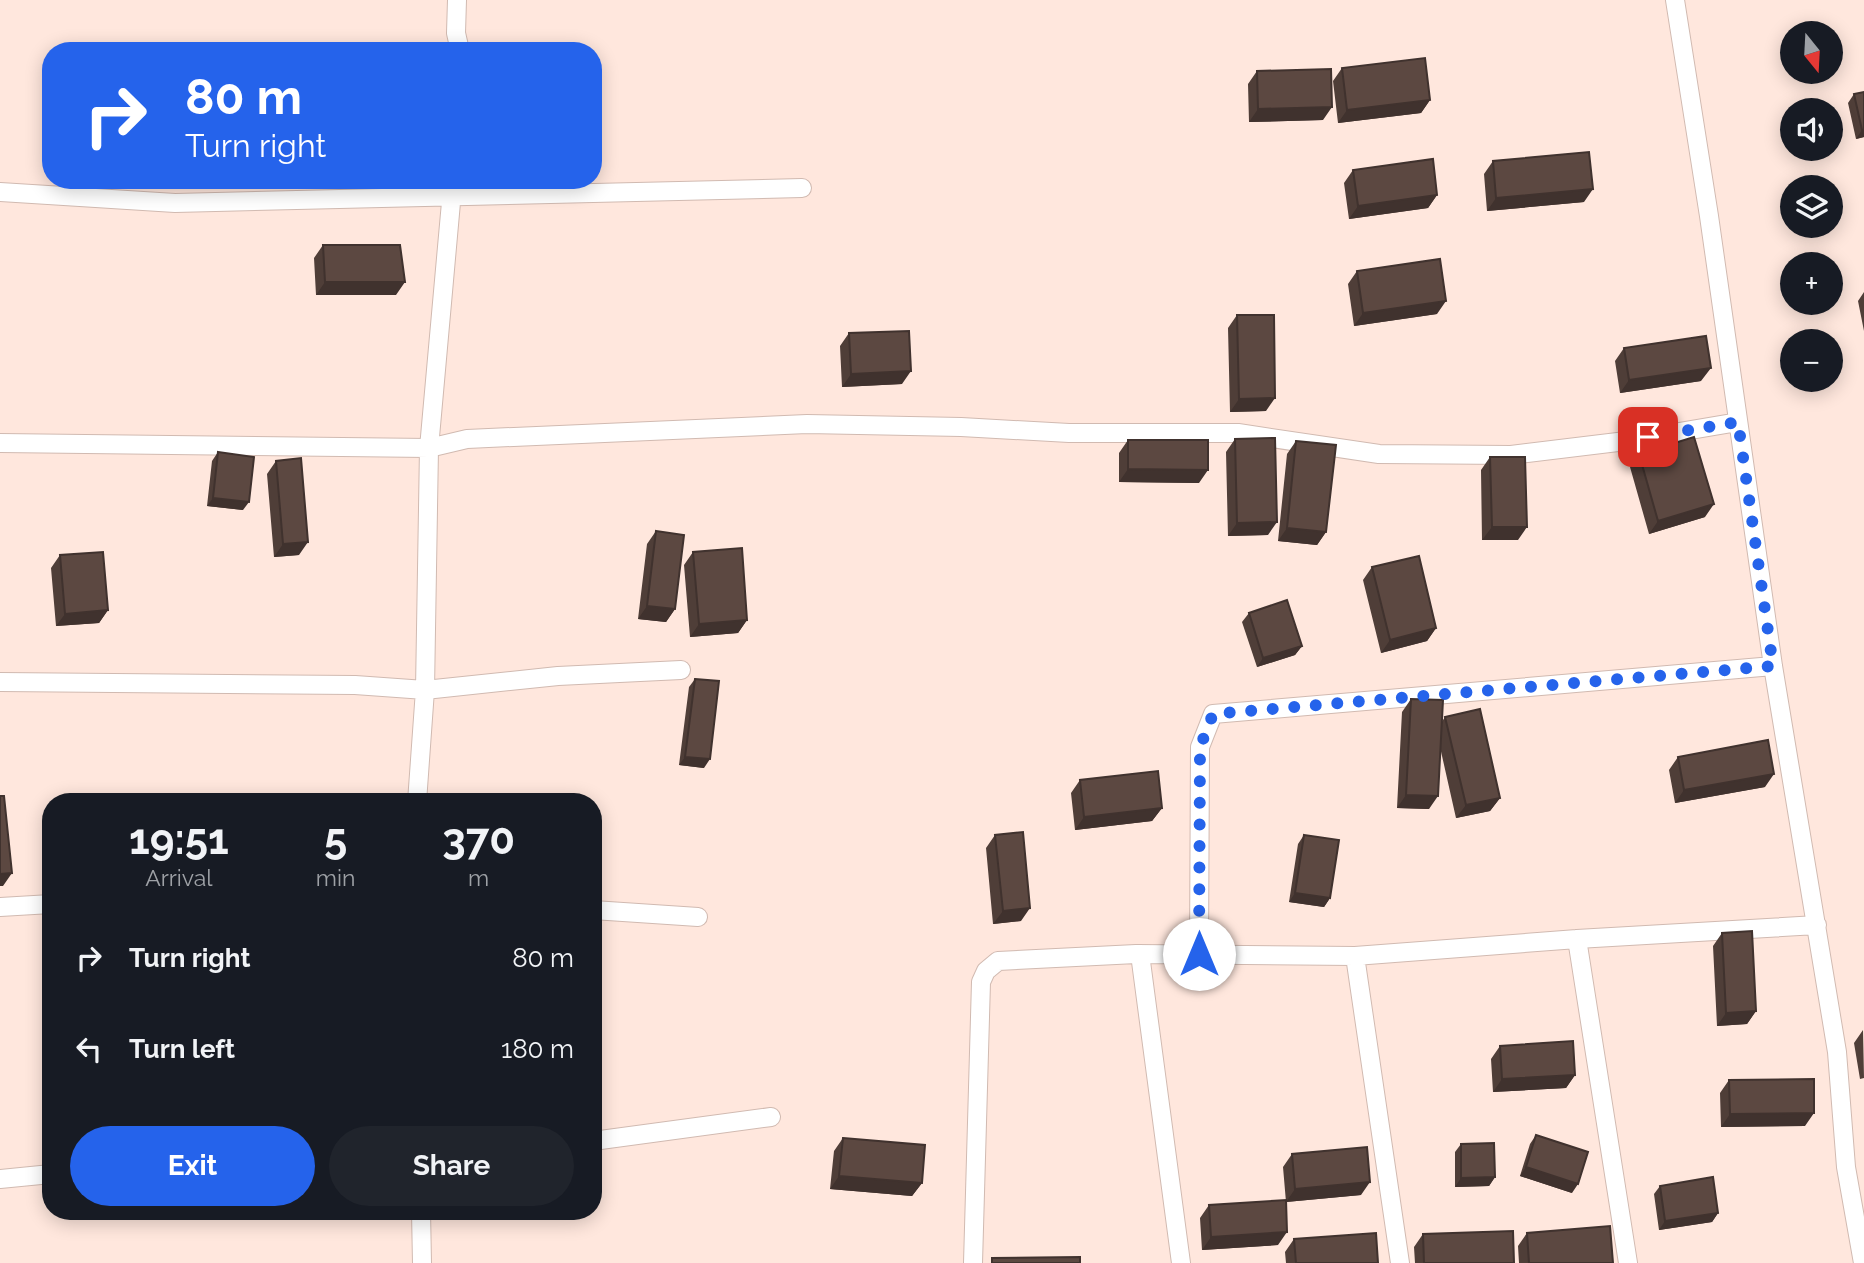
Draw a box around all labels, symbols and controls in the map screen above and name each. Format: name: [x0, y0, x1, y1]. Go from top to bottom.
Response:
north arrow: [1780, 21, 1843, 84]
map controls: [1780, 21, 1843, 392]
text: 80 m: [185, 68, 302, 125]
icon: right: [70, 70, 161, 161]
button: sound: [1780, 98, 1843, 161]
text: Turn right: [185, 127, 326, 164]
button: layers: [1780, 175, 1843, 238]
button: +: [1780, 252, 1843, 315]
button: −: [1780, 329, 1843, 392]
pin: [1618, 407, 1678, 467]
icon: arrive: [1629, 418, 1667, 456]
text: 19:51: [129, 815, 229, 864]
text: 5: [324, 815, 347, 864]
text: 370: [442, 815, 515, 864]
text: Arrival: [145, 864, 213, 891]
text: min: [316, 864, 355, 891]
text: m: [468, 864, 489, 891]
position arrow: [1162, 917, 1236, 991]
icon: right: [70, 939, 108, 977]
text: Turn right: [129, 943, 250, 973]
text: 80 m: [512, 943, 574, 973]
icon: left: [70, 1030, 108, 1068]
text: Turn left: [129, 1034, 235, 1064]
text: 180 m: [501, 1034, 574, 1064]
button: Exit: [70, 1126, 315, 1206]
button: Share: [329, 1126, 574, 1206]

